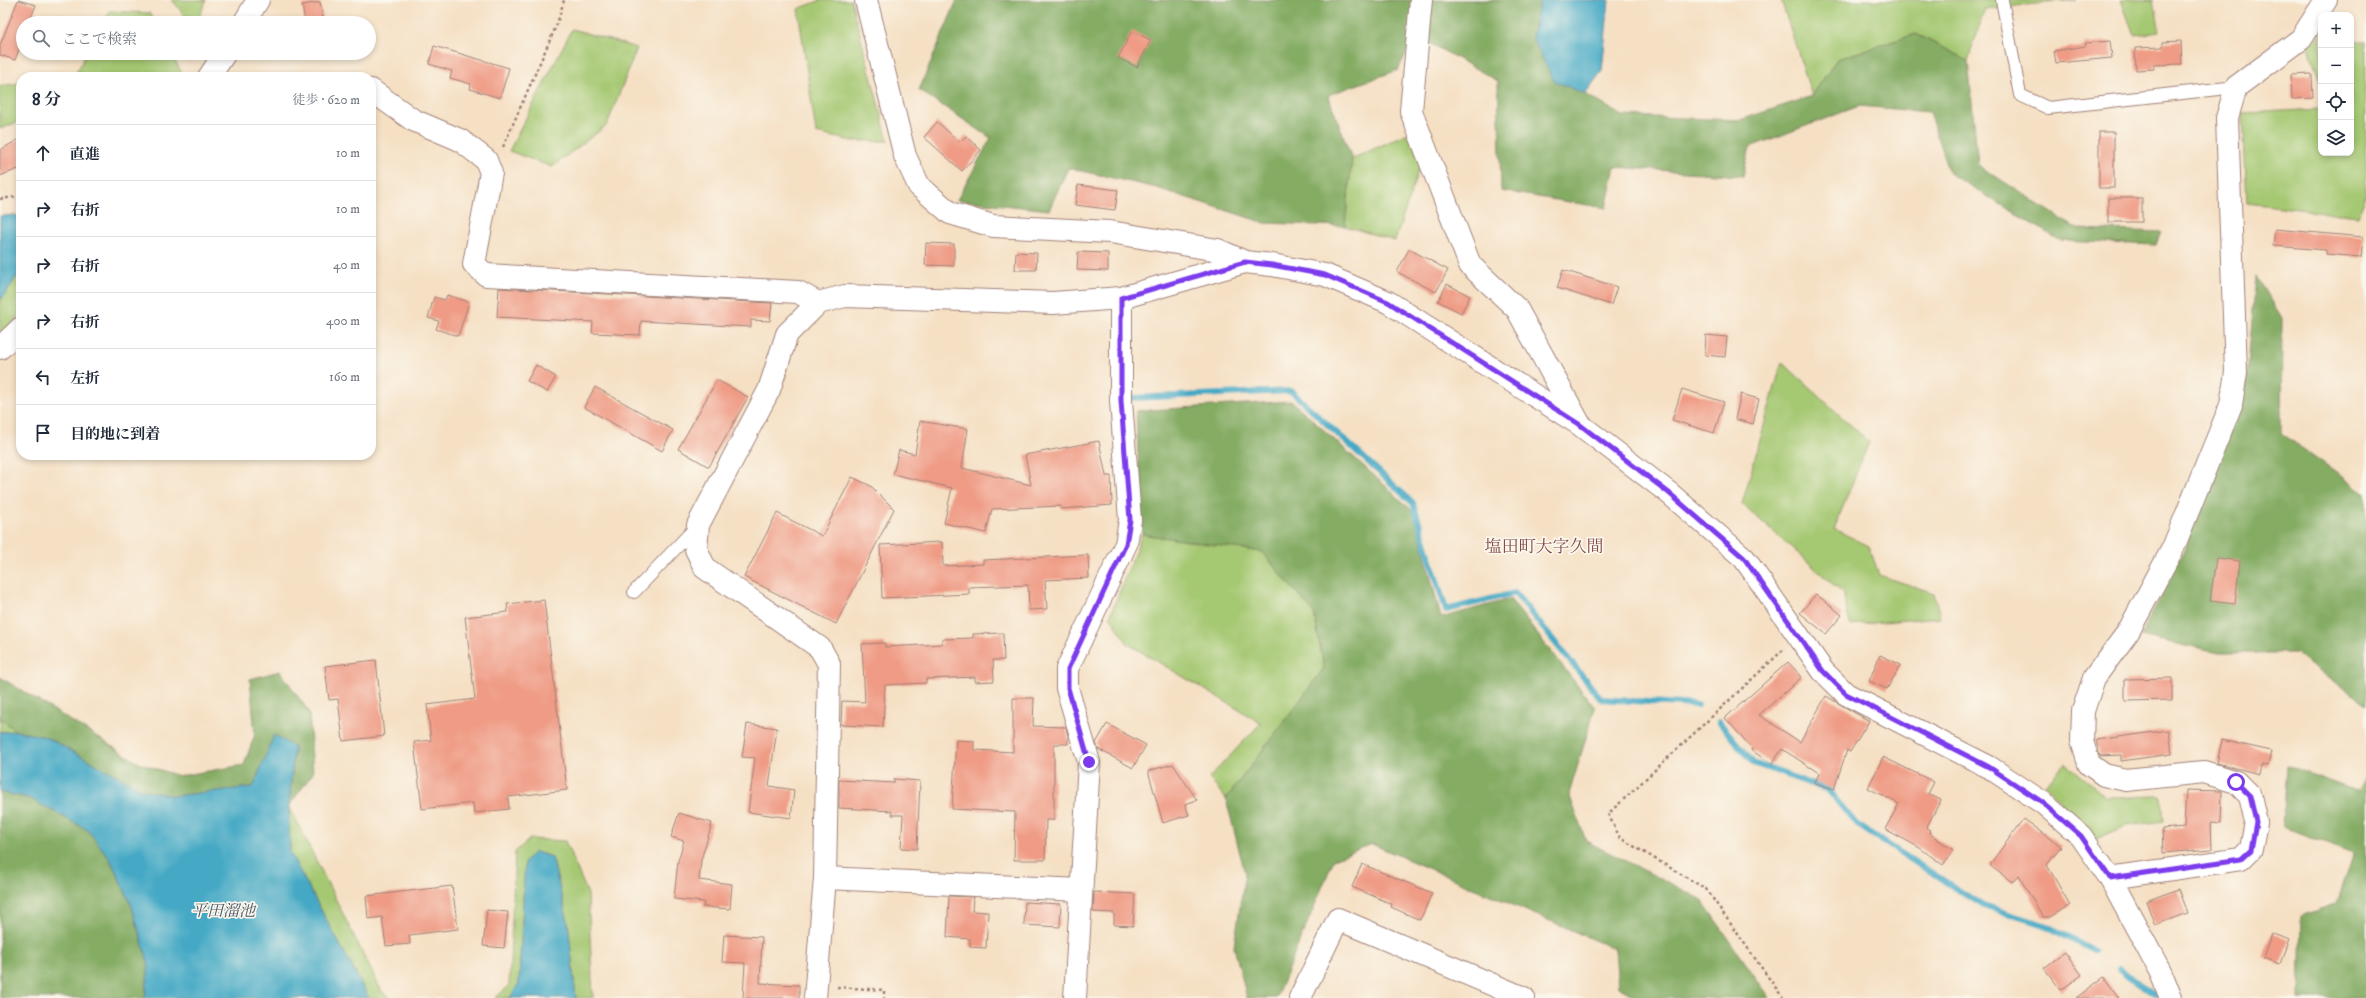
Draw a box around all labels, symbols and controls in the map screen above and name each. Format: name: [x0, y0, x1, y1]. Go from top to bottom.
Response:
map controls: [2318, 12, 2354, 156]
button: +: [2318, 12, 2354, 48]
search box: [16, 16, 376, 60]
icon: search: [30, 27, 52, 49]
text: ここで検索: [62, 30, 137, 49]
button: −: [2318, 48, 2354, 84]
button: locate: [2318, 84, 2354, 120]
text: 8 分: [32, 89, 61, 111]
text: 徒歩 · 620 m: [293, 92, 360, 108]
button: layers: [2318, 120, 2354, 156]
icon: ahead: [32, 142, 54, 164]
text: 直進: [70, 145, 100, 164]
text: 10 m: [336, 145, 360, 161]
icon: right: [32, 198, 54, 220]
text: 右折: [70, 201, 100, 220]
text: 10 m: [336, 201, 360, 217]
icon: right: [32, 254, 54, 276]
text: 右折: [70, 257, 100, 276]
text: 40 m: [333, 257, 360, 273]
icon: right: [32, 310, 54, 332]
text: 右折: [70, 313, 100, 332]
text: 400 m: [326, 313, 360, 329]
icon: left: [32, 366, 54, 388]
text: 左折: [70, 369, 100, 388]
text: 160 m: [329, 369, 360, 385]
icon: arrive: [32, 422, 54, 444]
text: 目的地に到着: [70, 425, 160, 444]
district label: 塩田町大字久間: [1485, 536, 1604, 558]
route end: [1080, 753, 1098, 771]
route start: [2227, 773, 2245, 791]
water label: 平田溜池: [191, 901, 257, 921]

